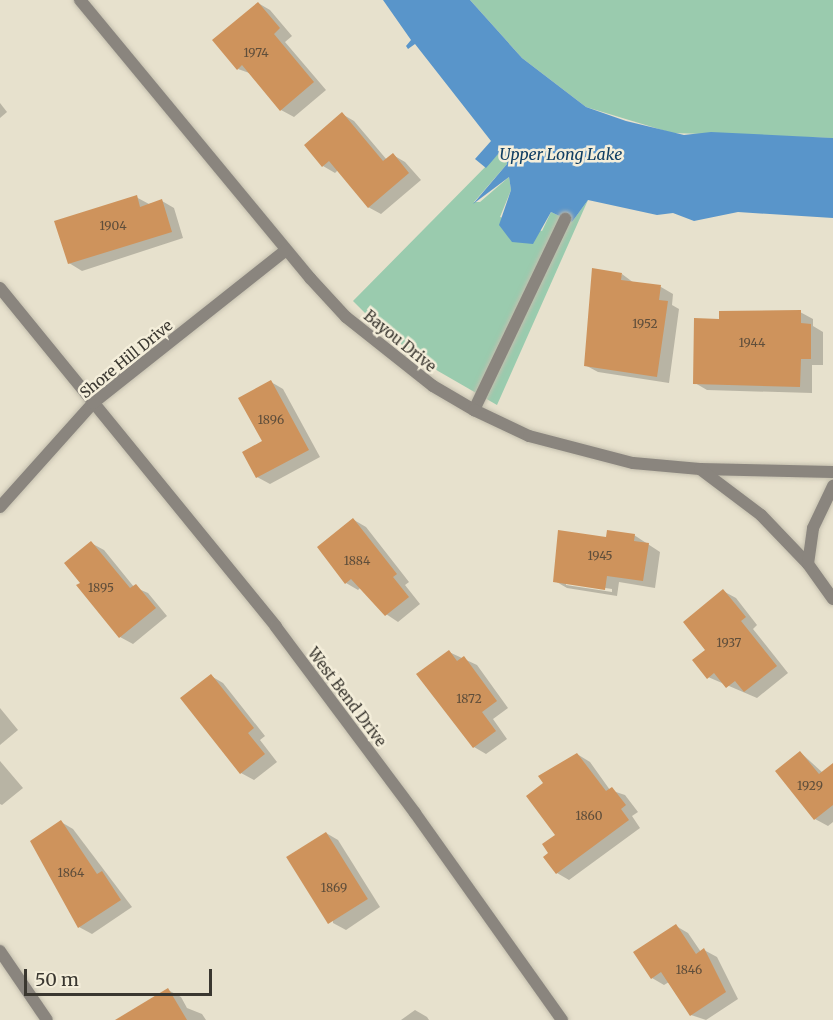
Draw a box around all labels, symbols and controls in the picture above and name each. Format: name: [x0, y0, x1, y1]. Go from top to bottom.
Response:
house number: 1974: [243, 46, 269, 60]
water label: Upper Long Lake: [500, 144, 622, 164]
house number: 1904: [99, 219, 127, 233]
street label: Bayou Drive: [360, 306, 440, 376]
street label: Shore Hill Drive: [76, 316, 176, 402]
house number: 1952: [632, 317, 658, 331]
house number: 1944: [739, 336, 765, 350]
house number: 1896: [258, 413, 284, 427]
house number: 1945: [587, 549, 613, 563]
house number: 1884: [344, 554, 370, 568]
house number: 1895: [88, 581, 114, 595]
house number: 1937: [717, 636, 741, 650]
street label: West Bend Drive: [304, 644, 390, 750]
house number: 1872: [456, 692, 482, 706]
house number: 1929: [797, 779, 823, 793]
house number: 1860: [575, 809, 603, 823]
house number: 1864: [58, 866, 84, 880]
house number: 1869: [321, 881, 347, 895]
scale bar: [27, 957, 214, 995]
house number: 1846: [676, 963, 702, 977]
text: 50 m: [35, 968, 79, 991]

